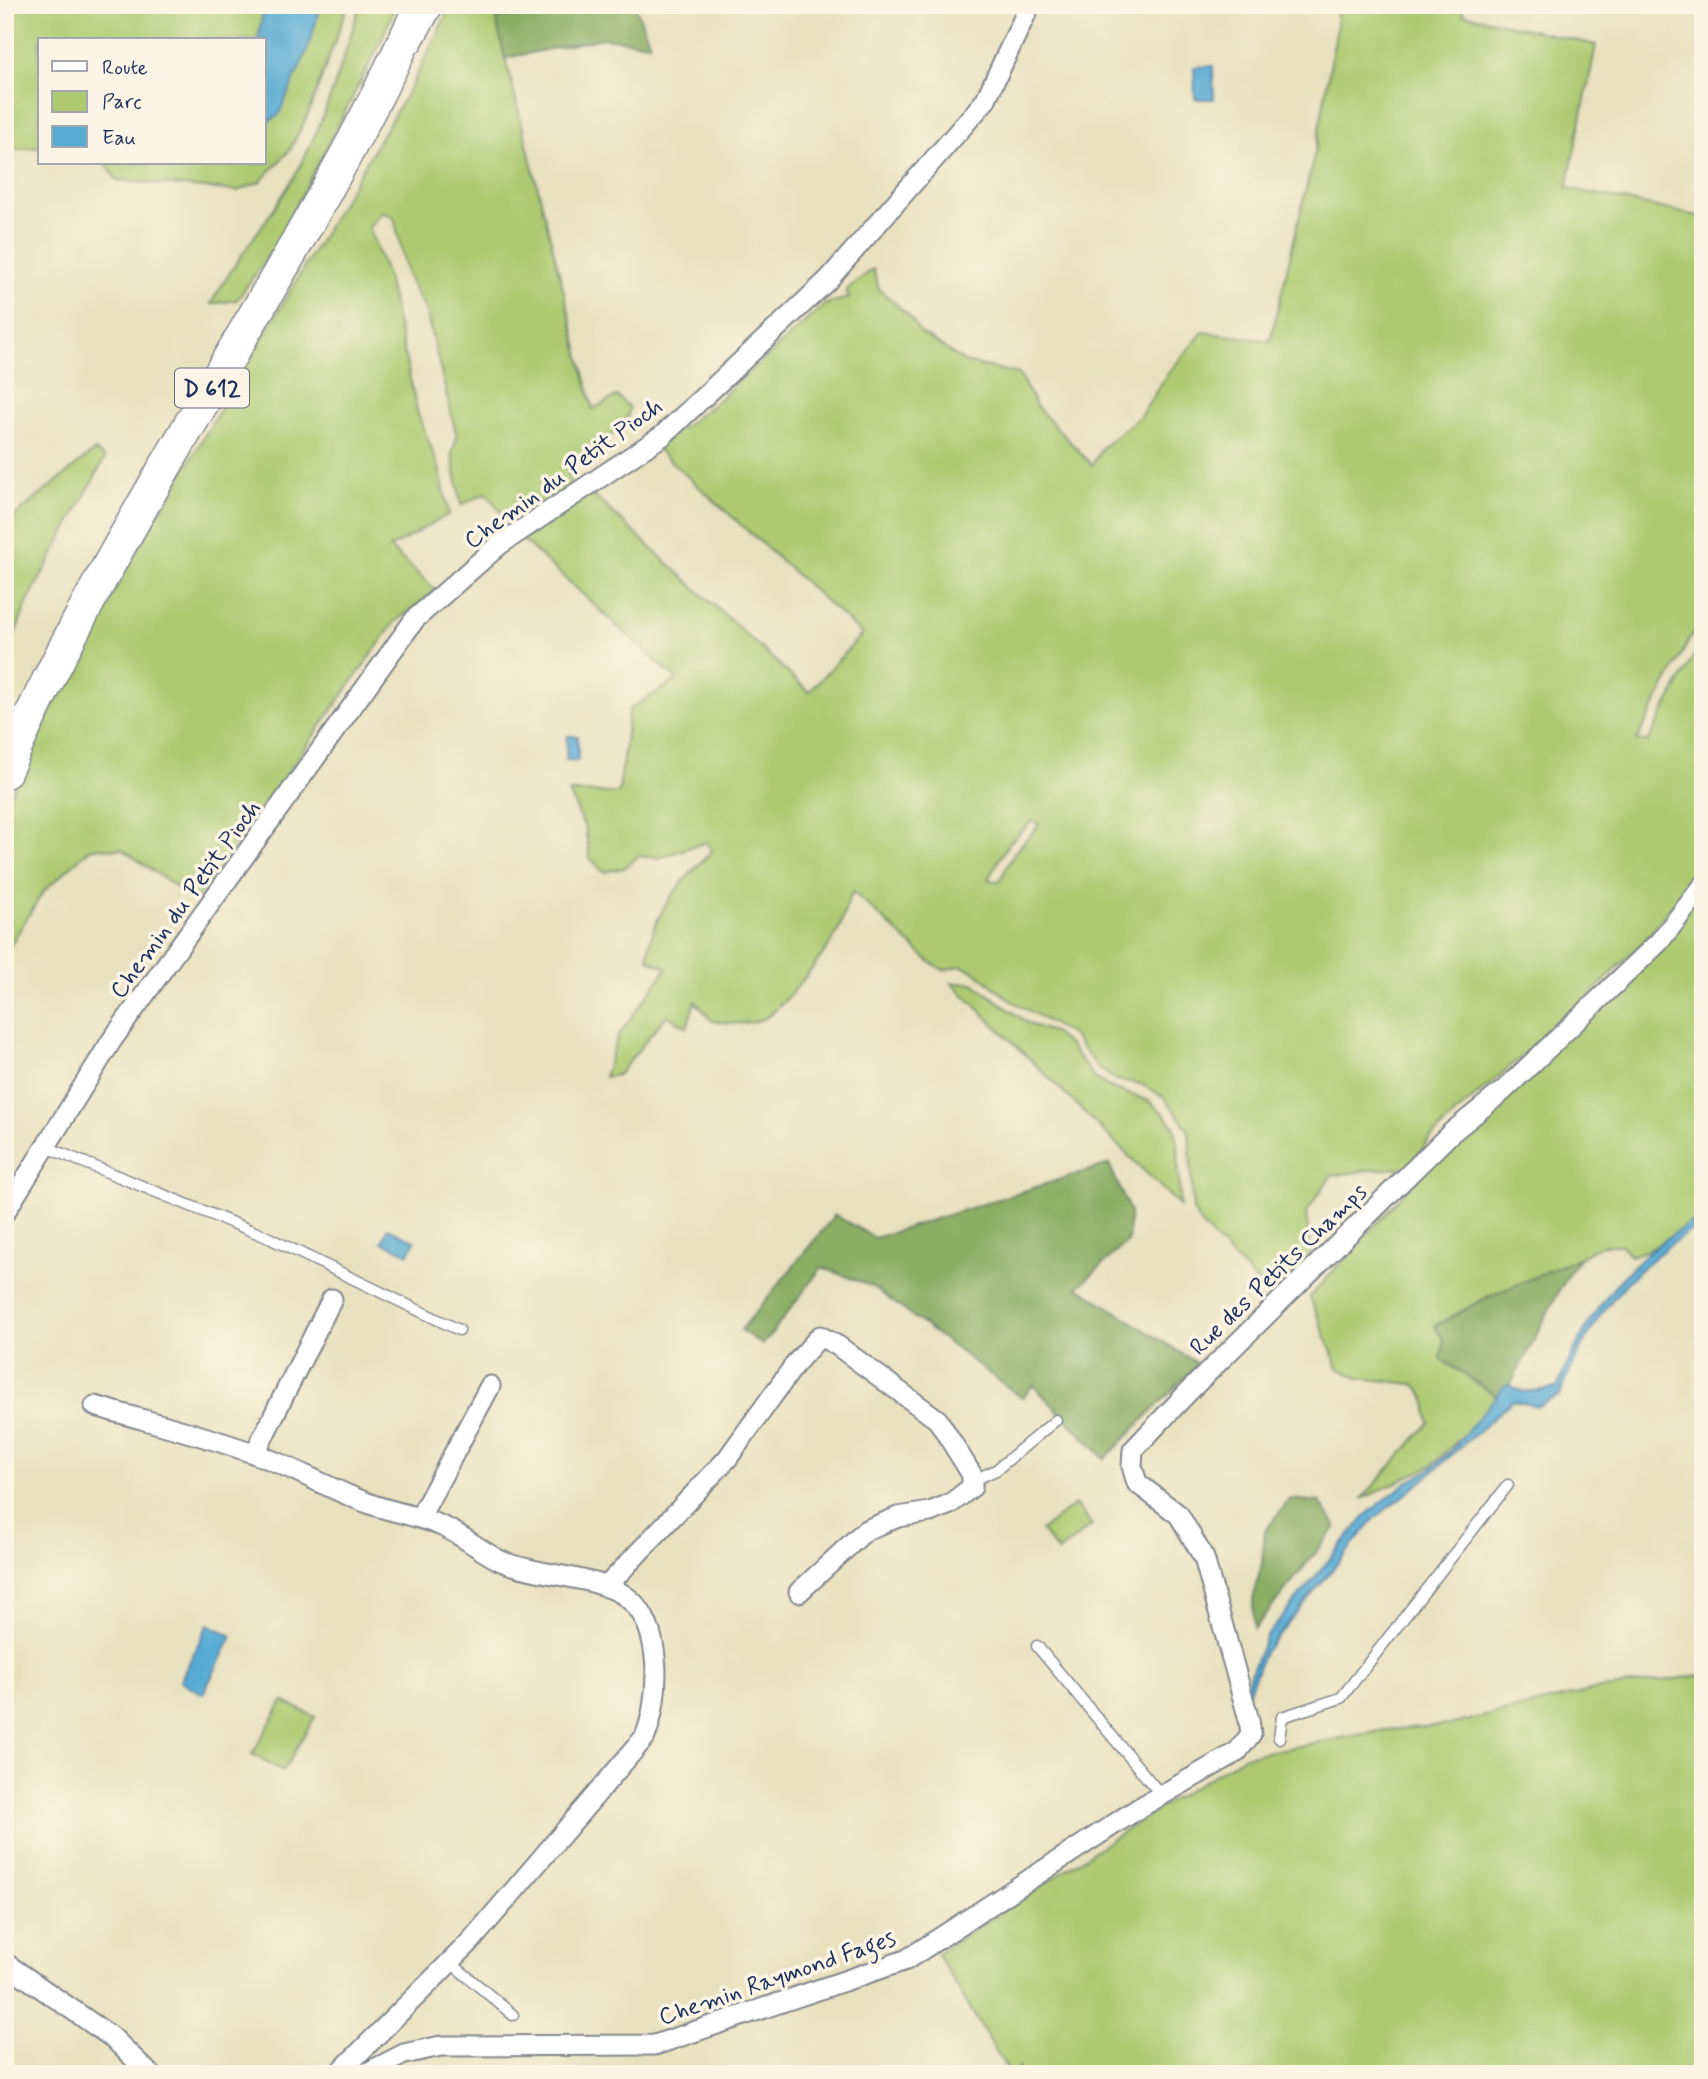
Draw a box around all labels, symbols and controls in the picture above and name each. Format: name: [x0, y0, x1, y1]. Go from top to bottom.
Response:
legend: [38, 38, 266, 164]
text: Route: [102, 54, 148, 82]
text: Parc: [102, 88, 142, 116]
text: Eau: [102, 124, 136, 152]
road number: D 612: [175, 368, 249, 408]
street label: Chemin du Petit Pioch: [459, 392, 669, 557]
street label: Chemin du Petit Pioch: [104, 795, 269, 1005]
street label: Rue des Petits Champs: [1184, 1177, 1375, 1363]
street label: Chemin Raymond Fages: [655, 1923, 901, 2036]

